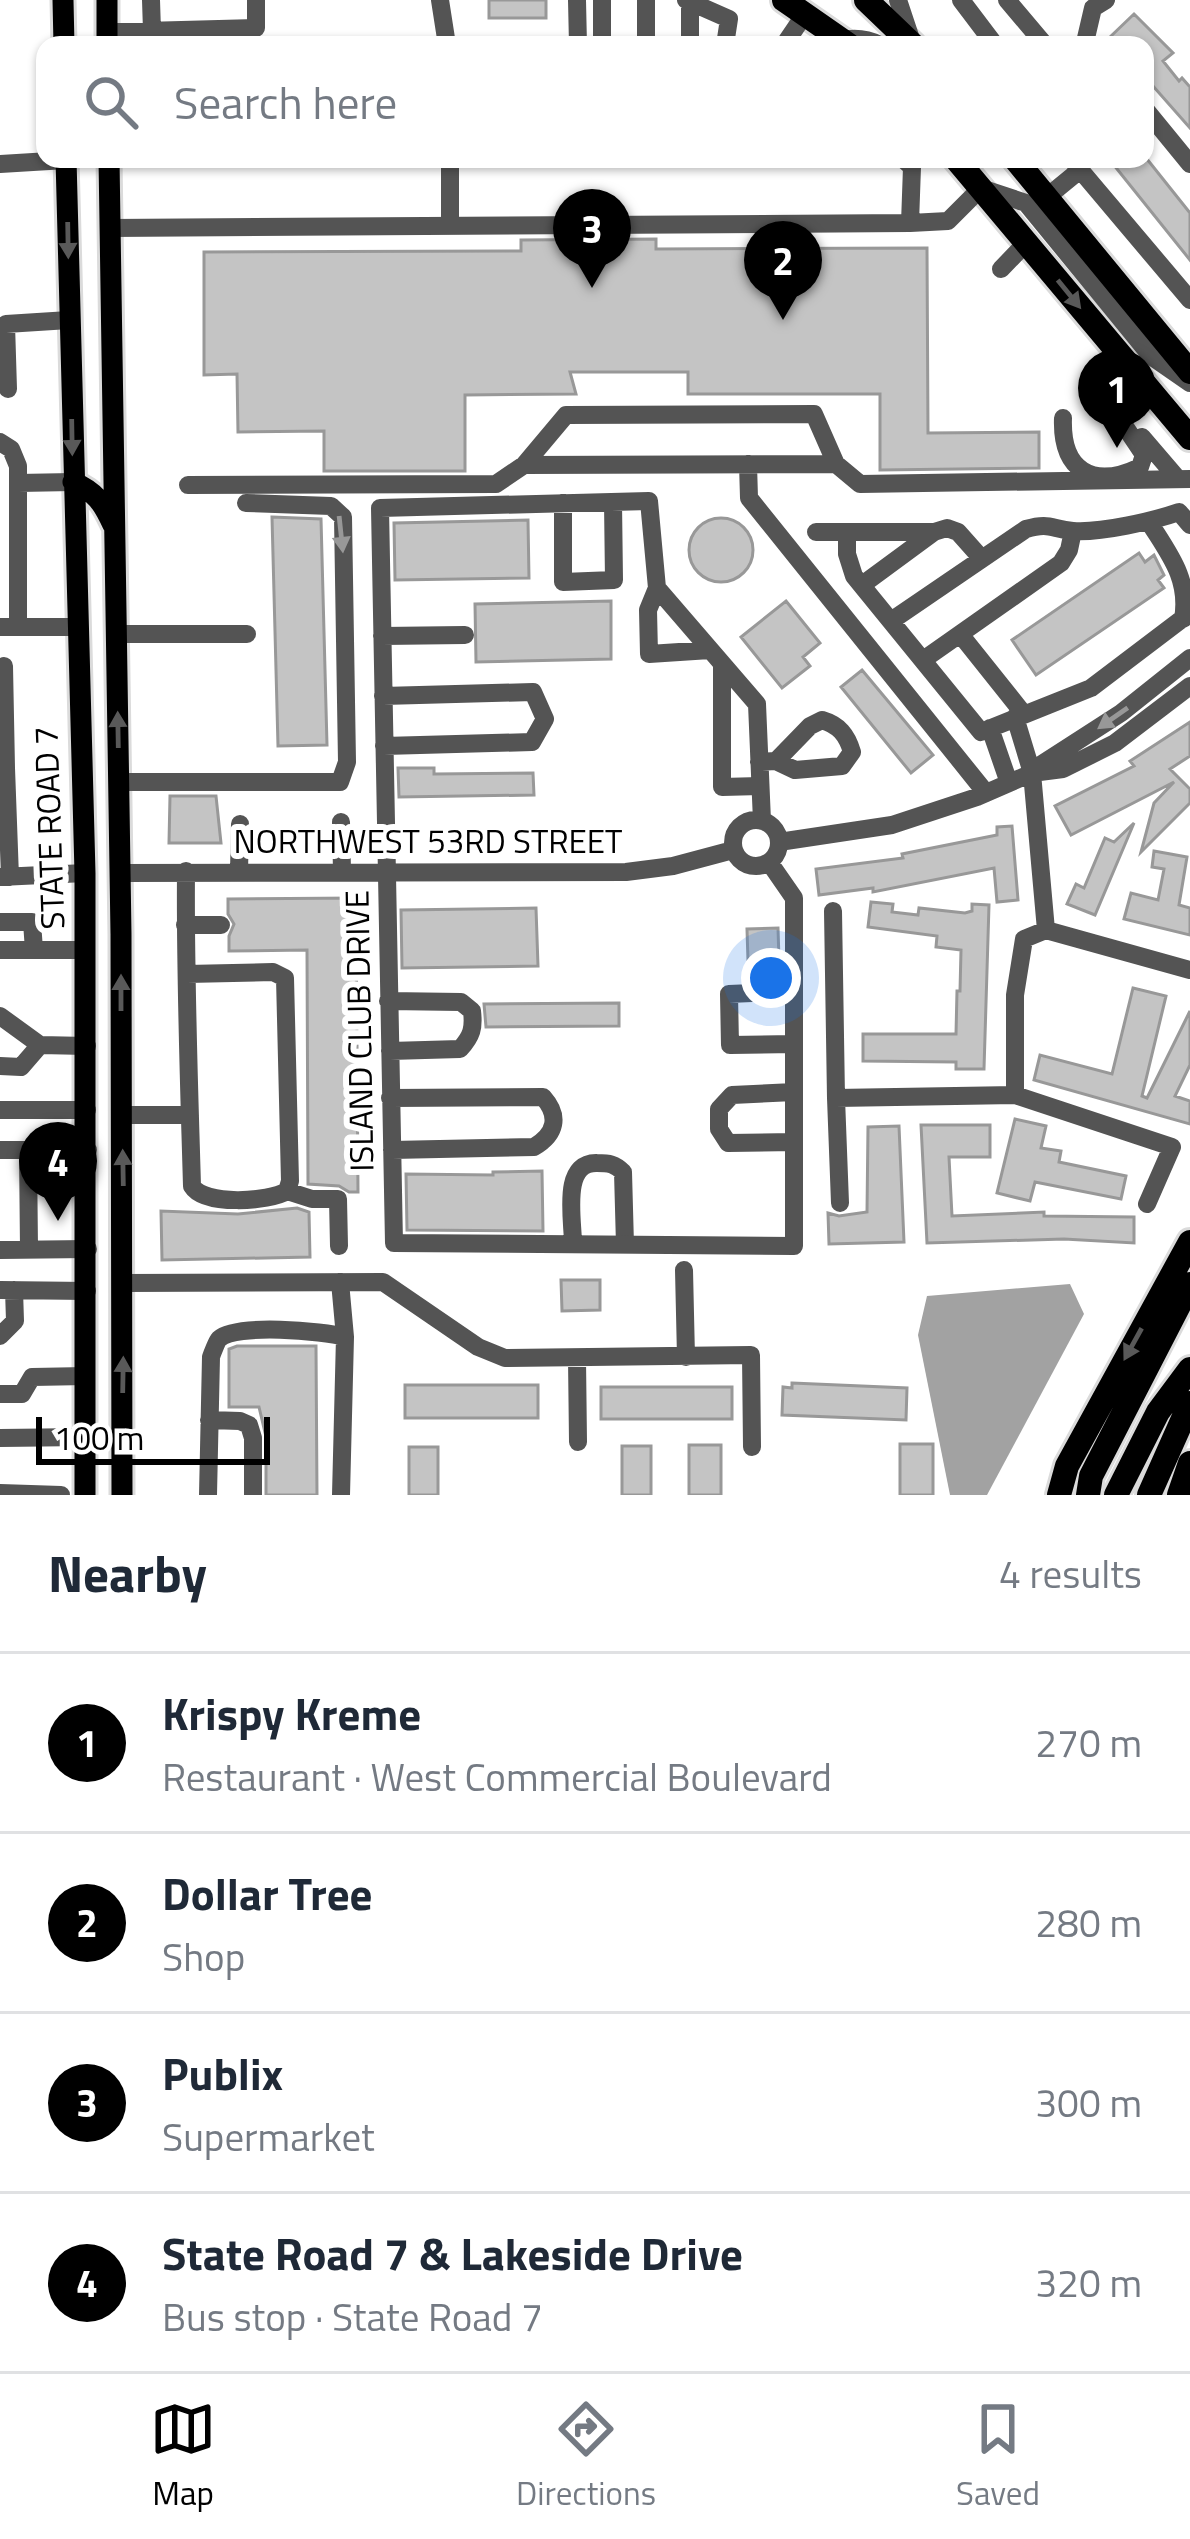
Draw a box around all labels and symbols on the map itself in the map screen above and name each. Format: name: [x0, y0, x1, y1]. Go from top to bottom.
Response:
pin: 3: [553, 189, 631, 288]
pin: 2: [744, 221, 822, 320]
one-way arrow: [58, 222, 77, 260]
one-way arrow: [1056, 279, 1082, 309]
pin: 1: [1078, 349, 1156, 448]
one-way arrow: [62, 419, 81, 457]
one-way arrow: [332, 516, 351, 553]
one-way arrow: [1097, 706, 1129, 729]
one-way arrow: [108, 710, 127, 748]
street label: STATE ROAD 7: [20, 726, 78, 930]
street label: NORTHWEST 53RD STREET: [234, 816, 622, 866]
street label: ISLAND CLUB DRIVE: [332, 890, 386, 1172]
your location: [741, 948, 801, 1008]
one-way arrow: [111, 973, 131, 1011]
pin: 4: [19, 1122, 97, 1221]
one-way arrow: [113, 1148, 133, 1186]
one-way arrow: [1123, 1327, 1144, 1360]
one-way arrow: [114, 1355, 133, 1393]
scale bar: [36, 1411, 270, 1464]

